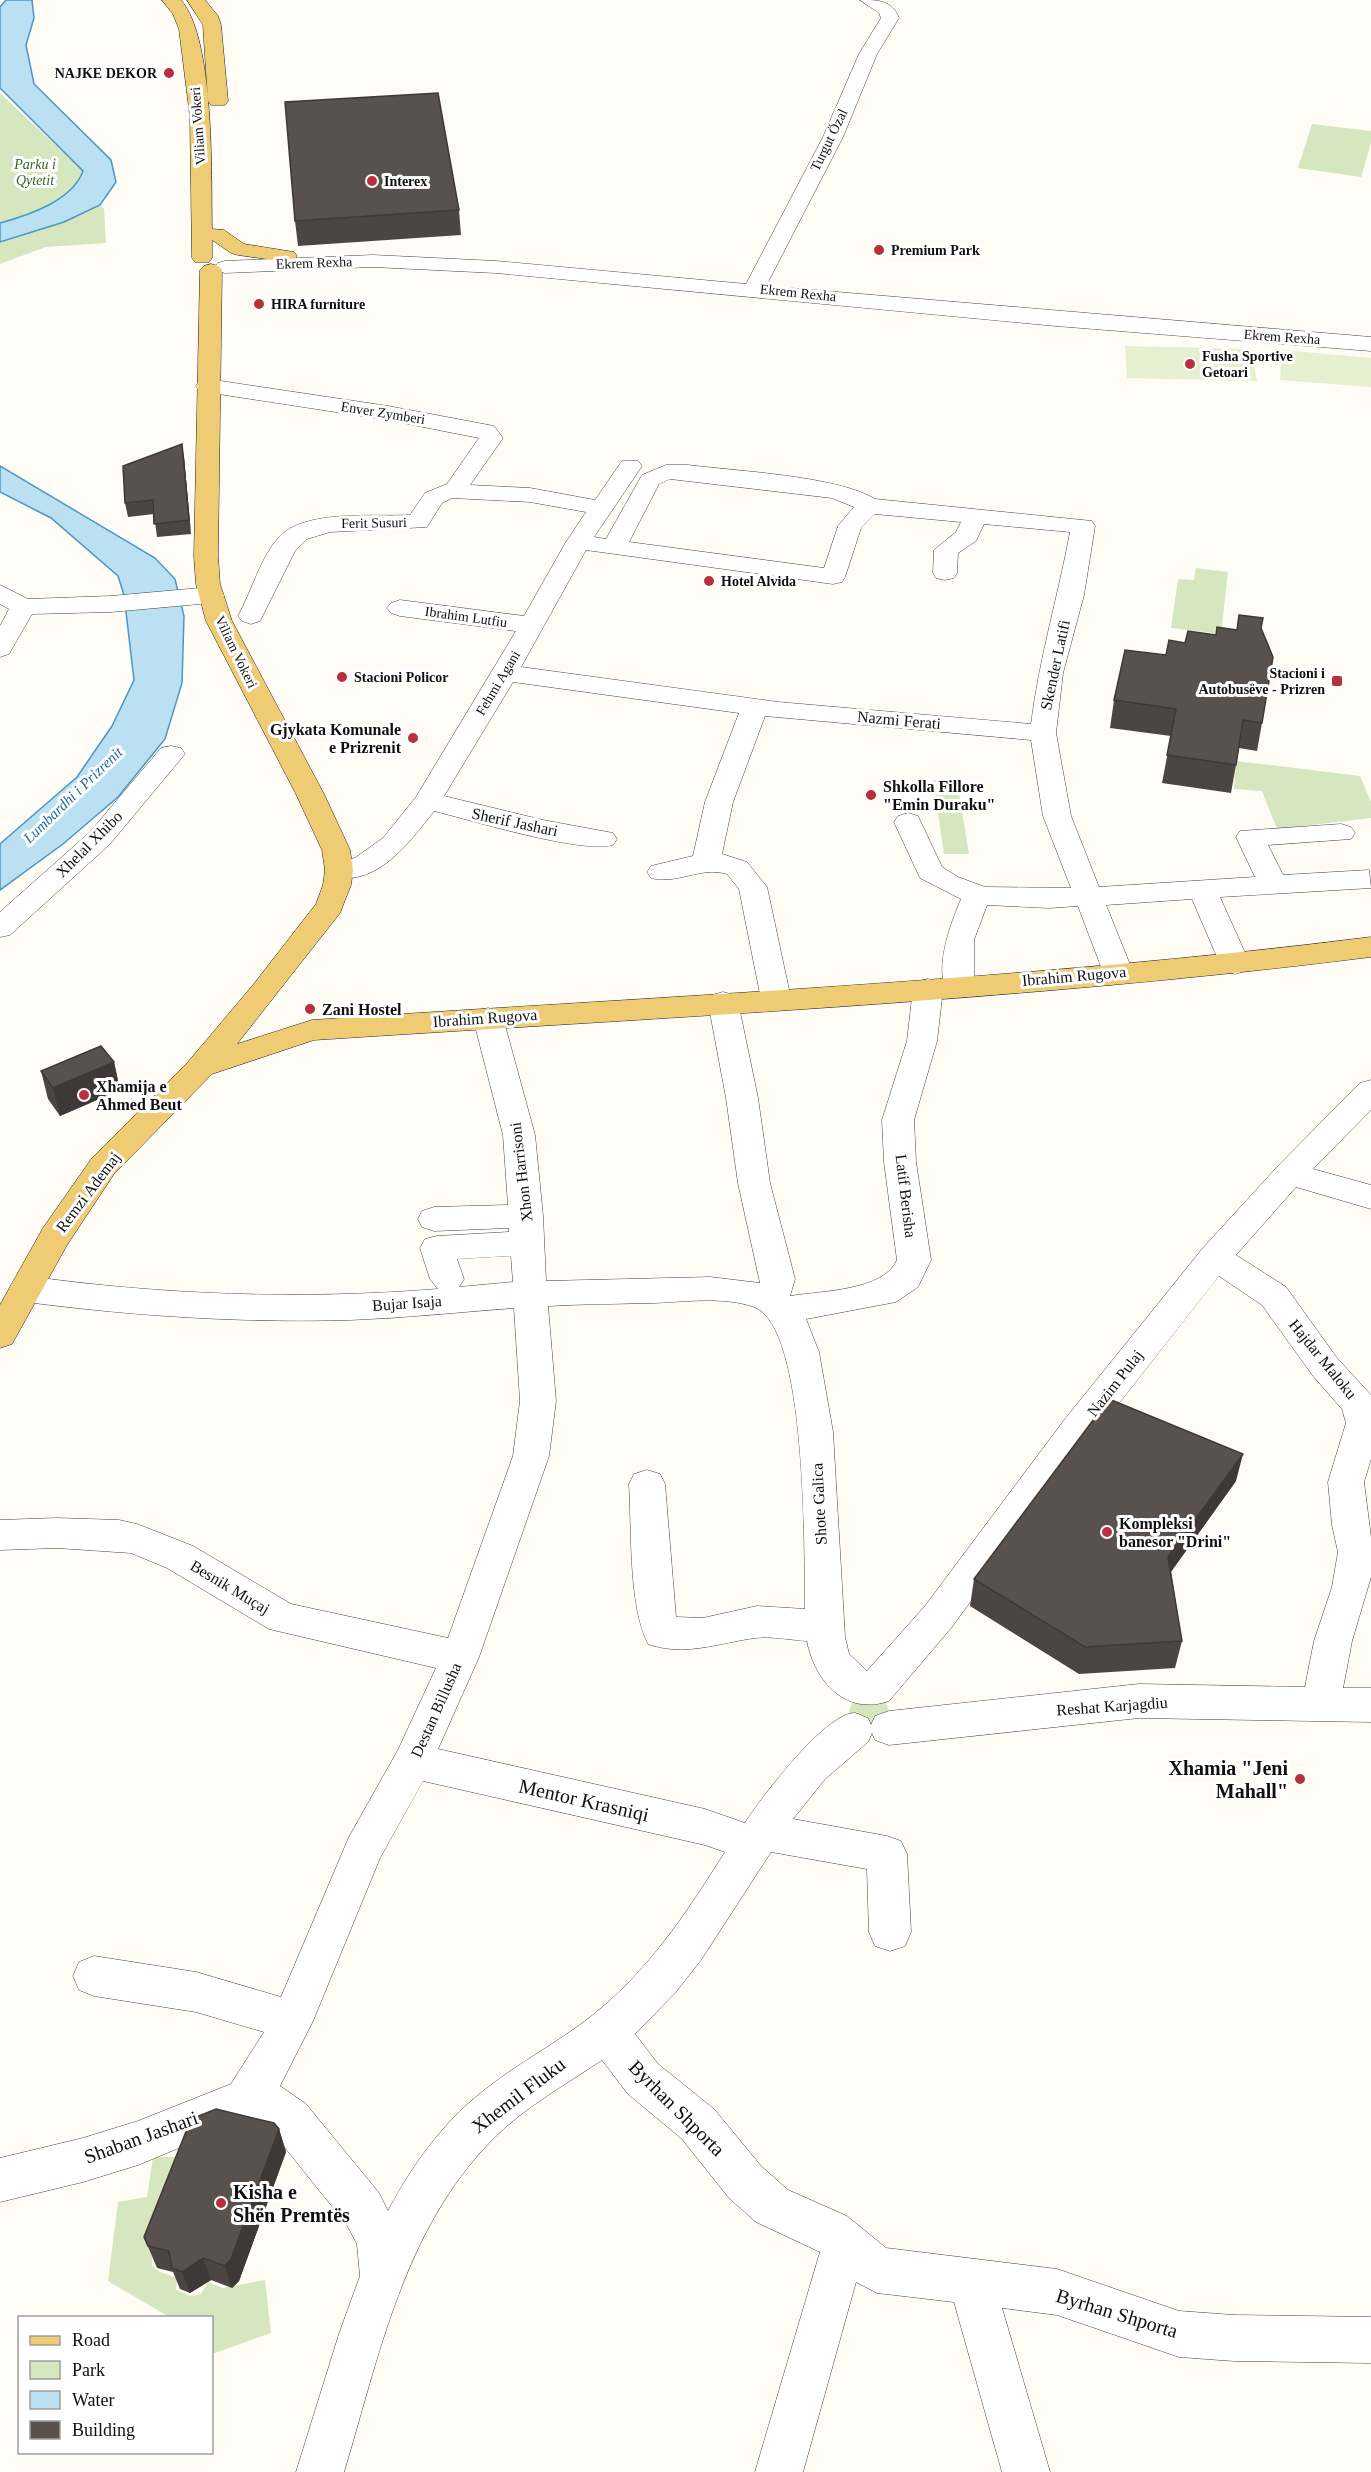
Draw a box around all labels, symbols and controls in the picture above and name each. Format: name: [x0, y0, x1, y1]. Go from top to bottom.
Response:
place label: NAJKE DEKOR: [55, 66, 158, 81]
marker: NAJKE DEKOR: [162, 66, 176, 80]
street label: Viliam Vokeri: [188, 86, 208, 166]
street label: Turgut Özal: [807, 106, 851, 174]
park label: Parku i Qytetit: [13, 157, 56, 188]
marker: Interex: [365, 174, 379, 188]
place label: Interex: [384, 174, 427, 189]
marker: Premium Park: [872, 243, 886, 257]
place label: Premium Park: [891, 243, 980, 258]
street label: Ekrem Rexha: [275, 254, 353, 272]
street label: Ekrem Rexha: [759, 282, 838, 305]
marker: HIRA furniture: [252, 297, 266, 311]
place label: HIRA furniture: [271, 297, 365, 312]
street label: Ekrem Rexha: [1243, 327, 1322, 347]
place label: Fusha Sportive Getoari: [1202, 349, 1293, 380]
marker: Fusha Sportive Getoari: [1183, 357, 1197, 371]
street label: Enver Zymberi: [340, 399, 426, 427]
street label: Ferit Susuri: [341, 515, 407, 531]
marker: Hotel Alvida: [702, 574, 716, 588]
place label: Hotel Alvida: [721, 574, 796, 589]
street label: Ibrahim Lutfiu: [424, 604, 508, 630]
street label: Viliam Vokeri: [212, 613, 260, 691]
street label: Skender Latifi: [1037, 618, 1073, 712]
street label: Fehmi Agani: [473, 648, 523, 718]
place label: Stacioni i Autobusëve - Prizren: [1199, 666, 1325, 697]
marker: Stacioni Policor: [335, 670, 349, 684]
place label: Stacioni Policor: [354, 670, 449, 685]
marker: Stacioni i Autobusëve - Prizren: [1330, 674, 1344, 688]
street label: Nazmi Ferati: [856, 708, 942, 732]
place label: Gjykata Komunale e Prizrenit: [270, 721, 402, 756]
marker: Gjykata Komunale e Prizrenit: [406, 731, 420, 745]
water label: Lumbardhi i Prizrenit: [20, 743, 126, 847]
place label: Shkolla Fillore "Emin Duraku": [883, 778, 995, 813]
marker: Shkolla Fillore "Emin Duraku": [864, 788, 878, 802]
street label: Sherif Jashari: [470, 805, 560, 840]
street label: Xhelal Xhibo: [52, 807, 126, 881]
street label: Ibrahim Rugova: [1021, 963, 1127, 990]
place label: Zani Hostel: [322, 1001, 402, 1018]
marker: Zani Hostel: [303, 1002, 317, 1016]
street label: Ibrahim Rugova: [432, 1006, 538, 1031]
place label: Xhamija e Ahmed Beut: [96, 1078, 182, 1113]
marker: Xhamija e Ahmed Beut: [77, 1088, 91, 1102]
street label: Xhon Harrisoni: [506, 1121, 536, 1223]
street label: Remzi Ademaj: [52, 1149, 124, 1236]
street label: Latif Berisha: [892, 1153, 920, 1239]
street label: Bujar Isaja: [372, 1292, 442, 1315]
street label: Hajdar Maloku: [1285, 1316, 1360, 1403]
street label: Nazim Pulaj: [1084, 1346, 1147, 1420]
street label: Shote Galica: [808, 1463, 830, 1545]
place label: Kompleksi banesor "Drini": [1119, 1515, 1231, 1550]
marker: Kompleksi banesor "Drini": [1100, 1525, 1114, 1539]
street label: Besnik Muçaj: [187, 1557, 273, 1618]
street label: Destan Billusha: [408, 1660, 464, 1760]
street label: Reshat Karjagdiu: [1056, 1694, 1168, 1719]
place label: Xhamia "Jeni Mahall": [1169, 1757, 1288, 1802]
marker: Xhamia "Jeni Mahall": [1293, 1772, 1307, 1786]
street label: Mentor Krasniqi: [517, 1774, 652, 1827]
street label: Xhemil Fluku: [467, 2053, 569, 2137]
street label: Byrhan Shporta: [624, 2056, 729, 2161]
street label: Shaban Jashari: [81, 2106, 201, 2168]
place label: Kisha e Shën Premtës: [233, 2181, 350, 2226]
marker: Kisha e Shën Premtës: [214, 2196, 228, 2210]
street label: Byrhan Shporta: [1053, 2284, 1181, 2343]
legend: [18, 2316, 213, 2454]
text: Road: [72, 2330, 110, 2350]
text: Park: [72, 2360, 105, 2380]
text: Water: [72, 2390, 115, 2410]
text: Building: [72, 2420, 135, 2440]

